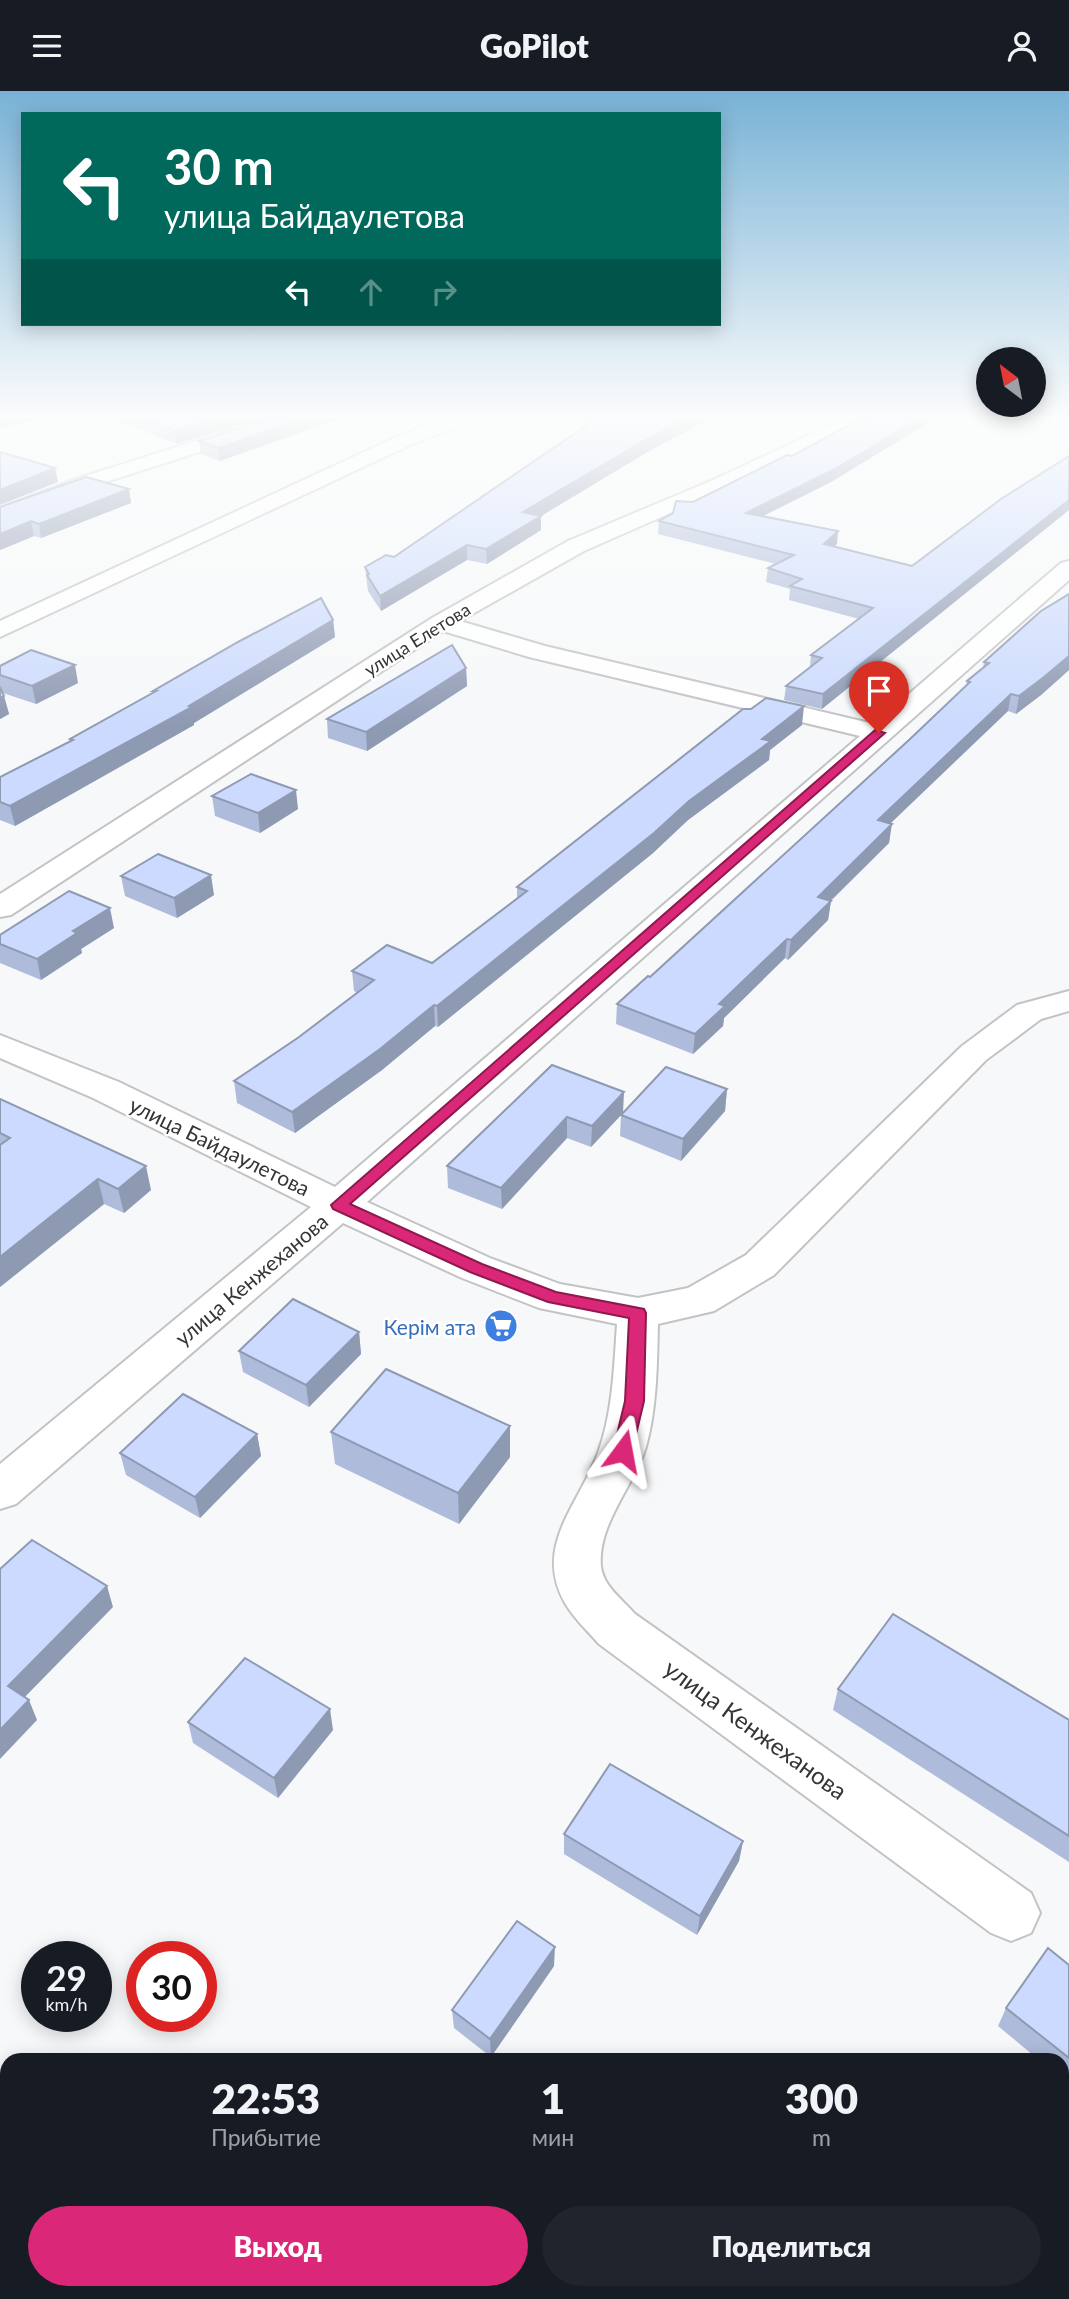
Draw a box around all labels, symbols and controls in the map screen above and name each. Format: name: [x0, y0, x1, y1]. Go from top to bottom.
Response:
text: GoPilot: [480, 26, 589, 65]
icon: menu: [28, 27, 66, 65]
icon: person: [1003, 27, 1041, 65]
text: 30 m: [164, 137, 274, 195]
icon: left: [49, 140, 140, 231]
text: улица Байдаулетова: [164, 196, 465, 235]
icon: left: [279, 273, 317, 311]
icon: ahead: [352, 273, 390, 311]
icon: right: [425, 273, 463, 311]
north arrow: [976, 347, 1046, 417]
map controls: [976, 347, 1046, 417]
street label: улица Елетова: [360, 598, 474, 680]
pin: [849, 661, 909, 733]
icon: arrive: [860, 672, 898, 710]
street label: улица Байдаулетова: [126, 1091, 314, 1201]
street label: улица Кенжеханова: [170, 1208, 332, 1350]
supermarket icon: Керім ата: [482, 1307, 520, 1345]
place label: Керім ата: [384, 1314, 476, 1339]
position arrow: [586, 1414, 660, 1488]
street label: улица Кенжеханова: [659, 1653, 853, 1805]
speed limit sign: 30: [126, 1941, 217, 2032]
text: 29: [46, 1956, 87, 1998]
text: km/h: [45, 1993, 88, 2015]
text: 22:53: [212, 2073, 320, 2123]
text: 1: [541, 2073, 565, 2123]
text: 300: [785, 2073, 858, 2123]
text: Прибытие: [211, 2123, 321, 2151]
text: мин: [532, 2123, 574, 2151]
text: m: [812, 2123, 831, 2151]
button: Выход: [28, 2206, 528, 2286]
button: Поделиться: [542, 2206, 1041, 2286]

